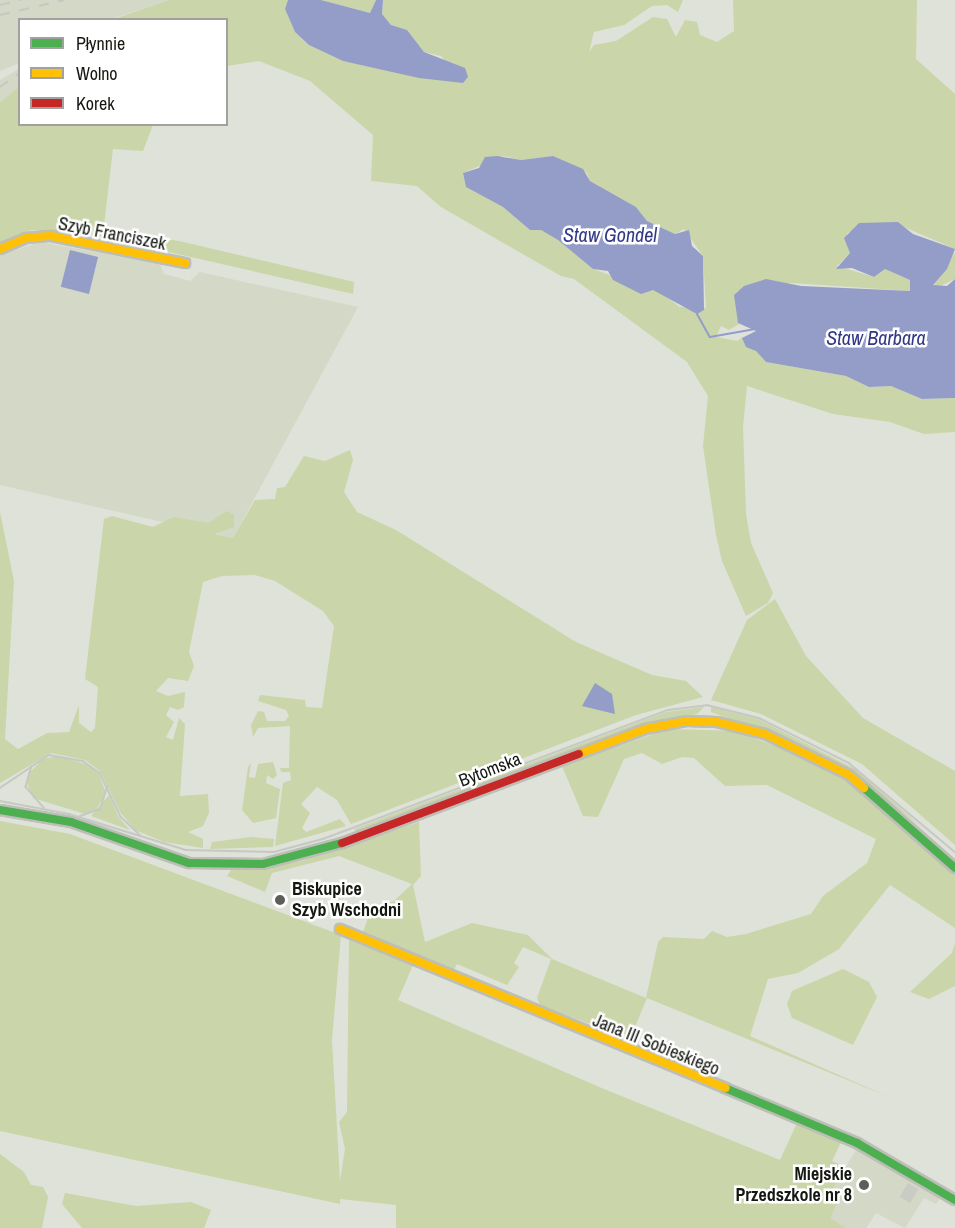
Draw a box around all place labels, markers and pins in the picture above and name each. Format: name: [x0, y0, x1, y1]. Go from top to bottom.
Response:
place label: Biskupice Szyb Wschodni: [292, 879, 401, 922]
marker: Biskupice Szyb Wschodni: [273, 893, 287, 907]
place label: Miejskie Przedszkole nr 8: [736, 1164, 852, 1206]
marker: Miejskie Przedszkole nr 8: [857, 1178, 871, 1192]

